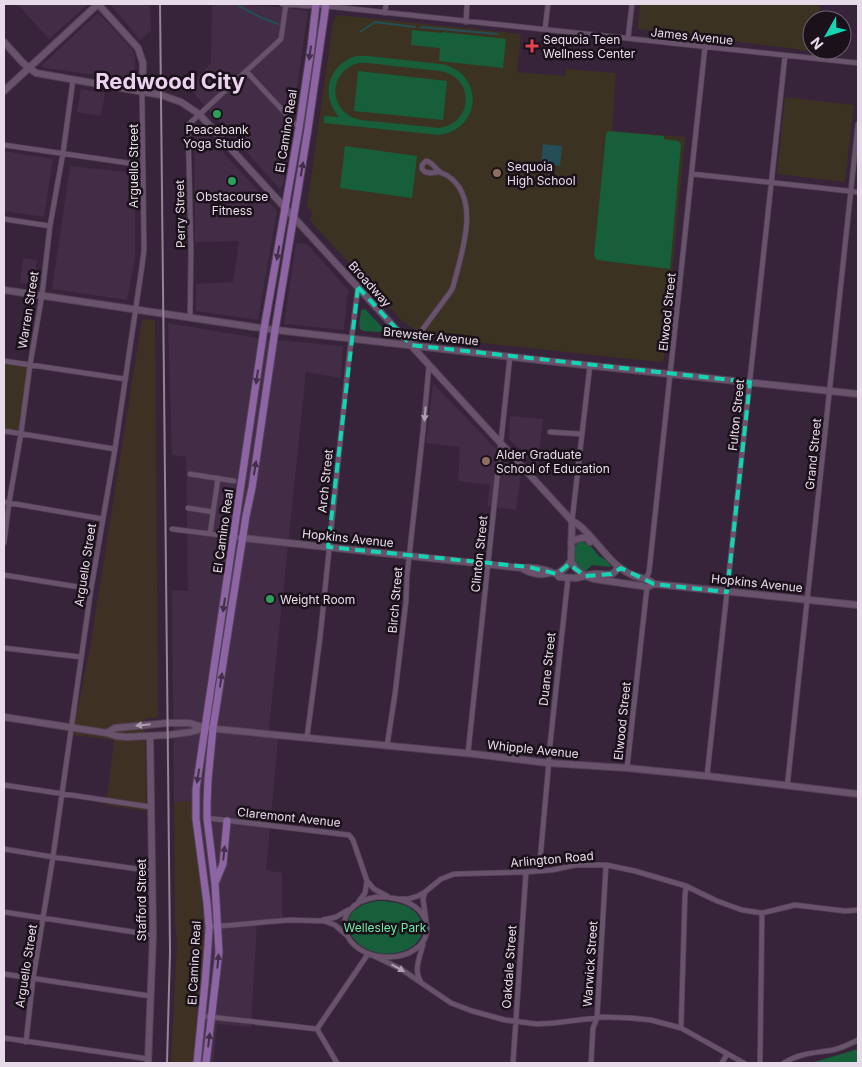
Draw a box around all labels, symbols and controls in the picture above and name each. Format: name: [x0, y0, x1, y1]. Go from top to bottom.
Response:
north arrow: [802, 10, 852, 60]
street label: James Avenue: [650, 24, 734, 48]
place label: Sequoia Teen Wellness Center: [543, 32, 636, 61]
text: N: [807, 34, 826, 53]
marker: Sequoia Teen Wellness Center: [525, 39, 539, 53]
one-way arrow: [306, 46, 314, 62]
district label: Redwood City: [95, 68, 245, 94]
street label: El Camino Real: [272, 88, 300, 174]
marker: Peacebank Yoga Studio: [211, 108, 223, 120]
place label: Peacebank Yoga Studio: [183, 122, 251, 151]
street label: Arguello Street: [126, 124, 141, 208]
place label: Sequoia High School: [507, 159, 576, 188]
one-way arrow: [298, 160, 306, 176]
marker: Sequoia High School: [491, 167, 503, 179]
marker: Obstacourse Fitness: [226, 175, 238, 187]
street label: Perry Street: [172, 180, 188, 248]
place label: Obstacourse Fitness: [196, 189, 268, 218]
one-way arrow: [273, 245, 281, 261]
street label: Broadway: [345, 258, 395, 310]
street label: Warren Street: [14, 270, 42, 350]
street label: Elwood Street: [655, 272, 679, 352]
street label: Brewster Avenue: [383, 324, 480, 348]
one-way arrow: [253, 370, 261, 386]
street label: Fulton Street: [725, 378, 747, 452]
one-way arrow: [421, 406, 429, 422]
street label: Grand Street: [802, 417, 824, 491]
place label: Alder Graduate School of Education: [496, 447, 610, 476]
street label: Arch Street: [314, 448, 336, 514]
marker: Alder Graduate School of Education: [480, 455, 492, 467]
one-way arrow: [251, 460, 259, 476]
street label: El Camino Real: [210, 488, 236, 574]
street label: Clinton Street: [468, 515, 490, 593]
street label: Arguello Street: [71, 522, 99, 608]
street label: Hopkins Avenue: [302, 526, 394, 550]
street label: Birch Street: [385, 566, 405, 634]
street label: Hopkins Avenue: [711, 571, 803, 595]
place label: Weight Room: [280, 592, 355, 607]
marker: Weight Room: [264, 593, 276, 605]
one-way arrow: [219, 597, 227, 613]
street label: Duane Street: [536, 631, 558, 706]
one-way arrow: [217, 672, 225, 688]
street label: Elwood Street: [610, 681, 634, 761]
one-way arrow: [134, 721, 150, 729]
street label: Whipple Avenue: [486, 737, 580, 761]
one-way arrow: [194, 768, 202, 784]
street label: Claremont Avenue: [237, 804, 341, 830]
one-way arrow: [220, 845, 228, 861]
street label: Arlington Road: [510, 848, 594, 870]
street label: Stafford Street: [134, 859, 149, 941]
street label: El Camino Real: [184, 920, 204, 1006]
park label: Wellesley Park: [344, 920, 427, 935]
street label: Warwick Street: [580, 921, 600, 1007]
street label: Arguello Street: [12, 923, 40, 1009]
street label: Oakdale Street: [499, 925, 519, 1009]
one-way arrow: [214, 953, 222, 969]
one-way arrow: [390, 964, 405, 972]
one-way arrow: [205, 1032, 213, 1048]

